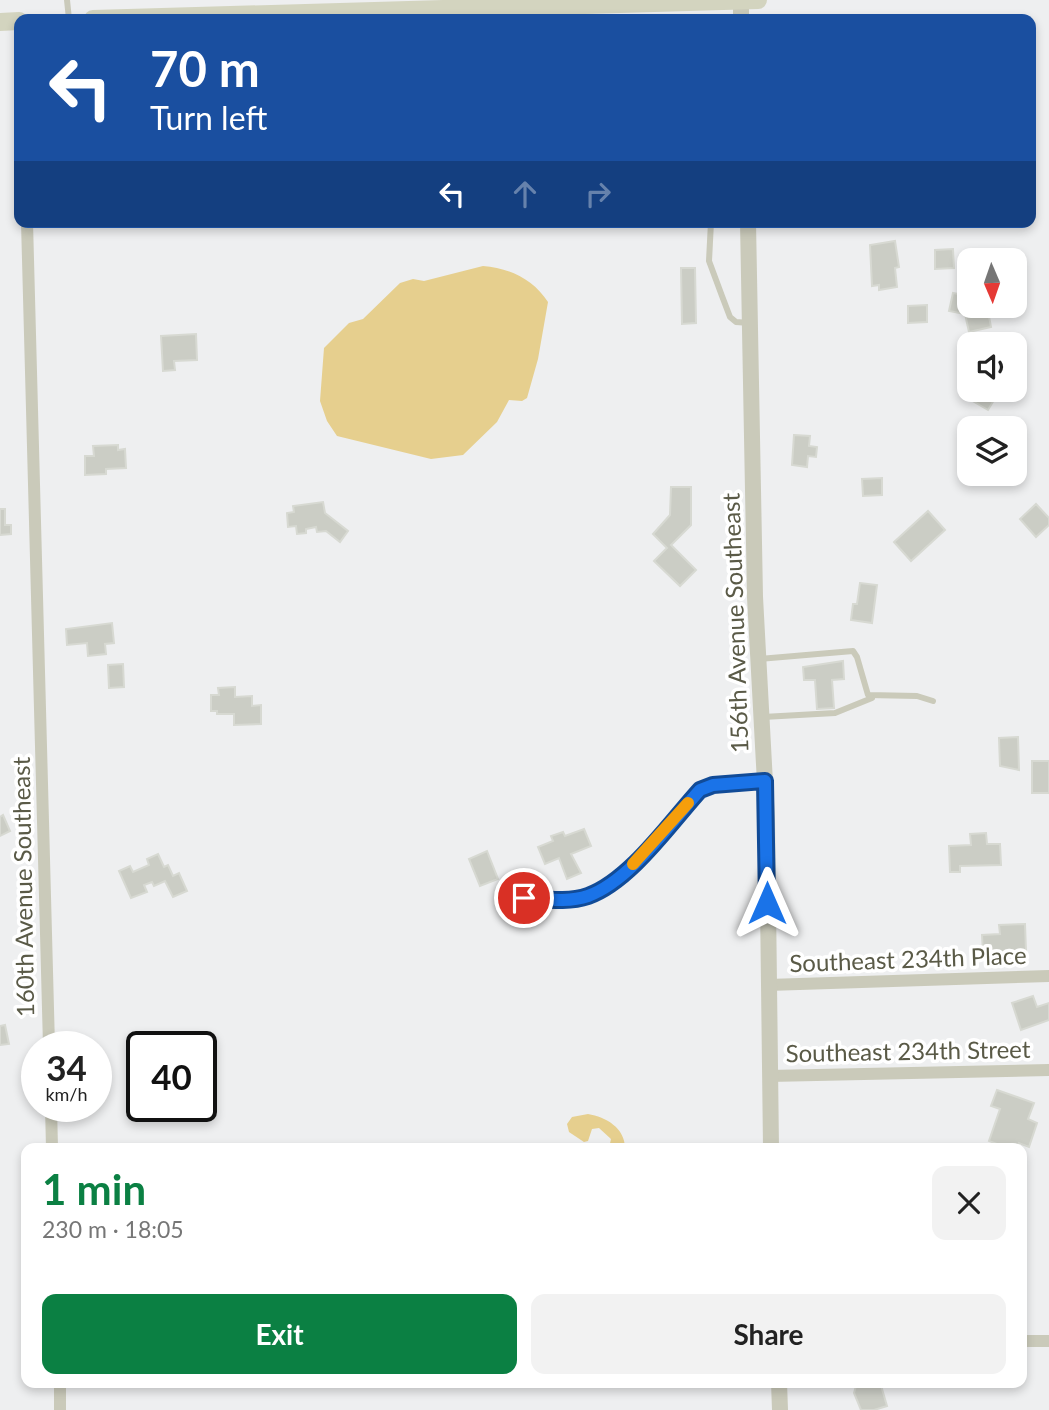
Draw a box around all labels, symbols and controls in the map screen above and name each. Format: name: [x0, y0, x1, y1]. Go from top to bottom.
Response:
text: 70 m: [150, 39, 260, 97]
icon: left: [35, 42, 126, 133]
text: Turn left: [150, 98, 267, 137]
icon: left: [433, 175, 471, 213]
icon: ahead: [506, 175, 544, 213]
icon: right: [579, 175, 617, 213]
north arrow: [957, 248, 1027, 318]
map controls: [957, 248, 1027, 486]
button: sound: [957, 332, 1027, 402]
button: layers: [957, 416, 1027, 486]
street label: 156th Avenue Southeast: [715, 492, 754, 754]
street label: 160th Avenue Southeast: [6, 756, 39, 1017]
position arrow: [730, 866, 804, 940]
pin: [494, 868, 554, 928]
icon: arrive: [505, 879, 543, 917]
street label: Southeast 234th Place: [789, 940, 1027, 977]
speed limit sign: 40: [126, 1031, 217, 1122]
street label: Southeast 234th Street: [785, 1034, 1031, 1067]
text: 34: [46, 1046, 87, 1088]
text: km/h: [45, 1083, 88, 1105]
text: 1 min: [42, 1164, 146, 1214]
button: close: [932, 1166, 1006, 1240]
text: 230 m · 18:05: [42, 1215, 184, 1243]
button: Exit: [42, 1294, 517, 1374]
button: Share: [531, 1294, 1006, 1374]

